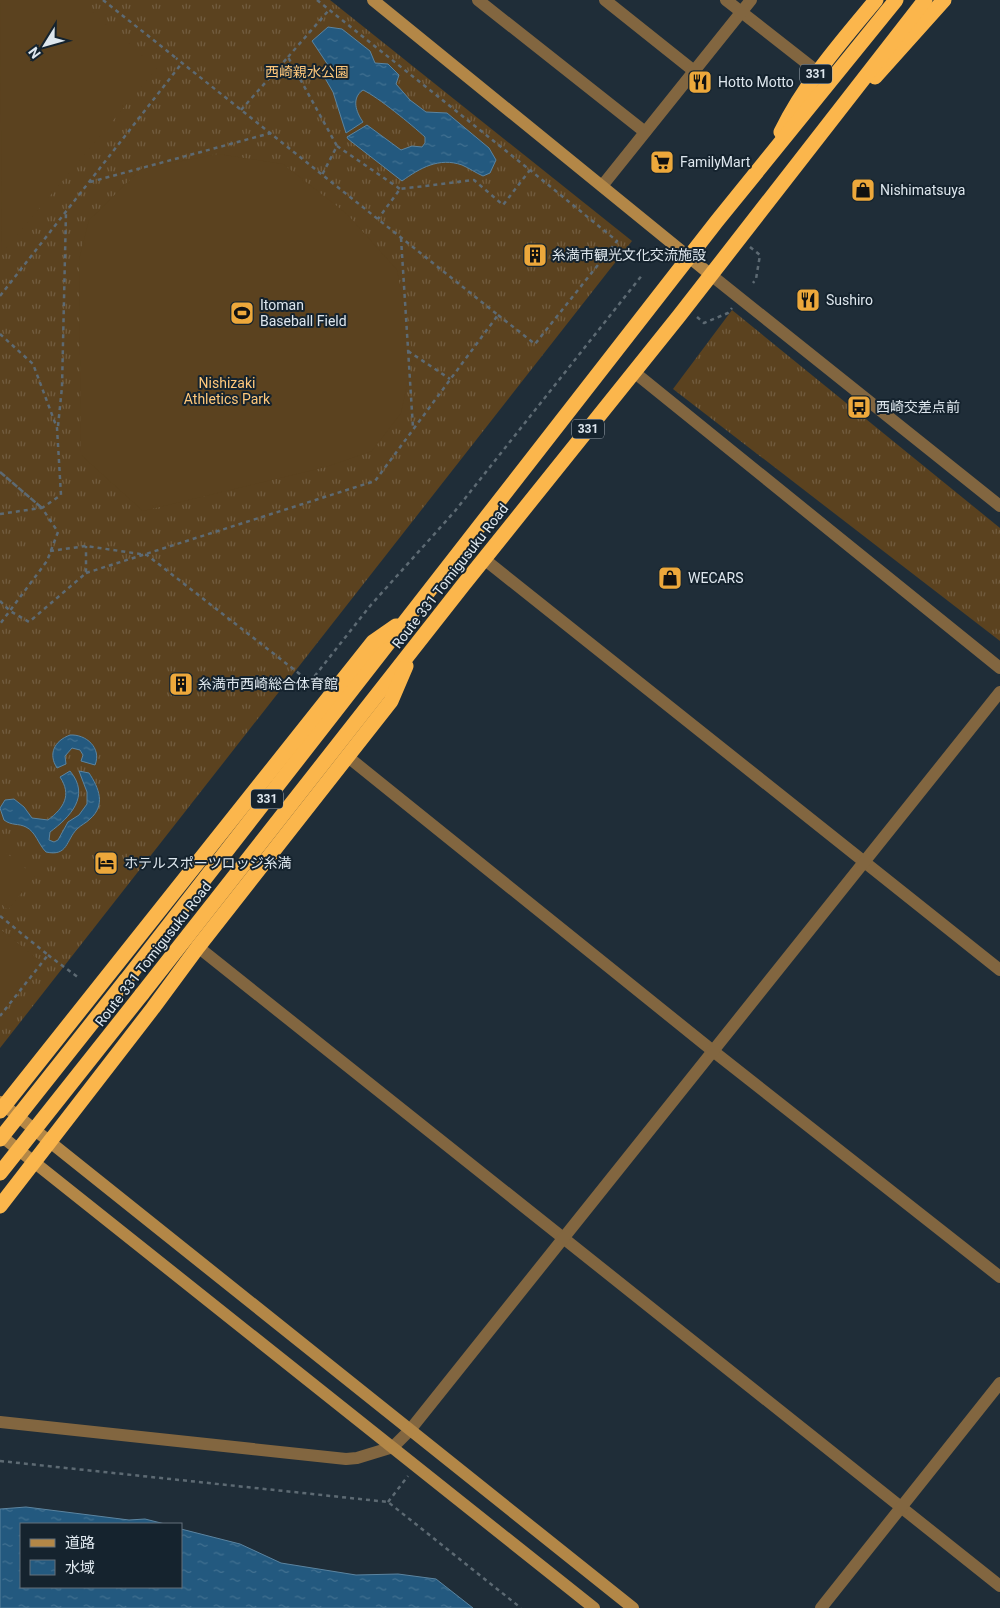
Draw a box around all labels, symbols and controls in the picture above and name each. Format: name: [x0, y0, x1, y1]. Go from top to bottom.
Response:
north arrow: [20, 20, 70, 70]
text: N: [25, 44, 44, 62]
park label: 西崎親水公園: [265, 64, 349, 80]
road number: 331: [800, 64, 832, 84]
restaurant icon: Hotto Motto: [687, 69, 713, 95]
place label: Hotto Motto: [718, 74, 794, 90]
supermarket icon: FamilyMart: [649, 149, 675, 175]
place label: FamilyMart: [680, 154, 751, 170]
shop icon: Nishimatsuya: [850, 177, 876, 203]
place label: Nishimatsuya: [880, 182, 965, 198]
building icon: 糸満市観光文化交流施設: [522, 242, 548, 268]
place label: 糸満市観光文化交流施設: [552, 247, 706, 263]
restaurant icon: Sushiro: [795, 287, 821, 313]
place label: Sushiro: [826, 292, 873, 308]
place label: Itoman Baseball Field: [260, 297, 347, 329]
sports icon: Itoman Baseball Field: [229, 300, 255, 326]
park label: Nishizaki Athletics Park: [184, 375, 271, 407]
bus stop icon: 西崎交差点前: [846, 394, 872, 420]
place label: 西崎交差点前: [876, 399, 960, 415]
road number: 331: [572, 419, 604, 438]
street label: Route 331 Tomigusuku Road: [389, 501, 511, 651]
shop icon: WECARS: [657, 565, 683, 591]
place label: WECARS: [688, 570, 744, 586]
building icon: 糸満市西崎総合体育館: [168, 671, 194, 697]
place label: 糸満市西崎総合体育館: [198, 676, 338, 692]
road number: 331: [251, 790, 283, 809]
hotel icon: ホテルスポーツロッジ糸満: [93, 850, 119, 876]
place label: ホテルスポーツロッジ糸満: [124, 855, 292, 871]
street label: Route 331 Tomigusuku Road: [92, 879, 214, 1029]
legend: [20, 1523, 182, 1588]
text: 道路: [65, 1534, 95, 1552]
text: 水域: [65, 1559, 95, 1577]

